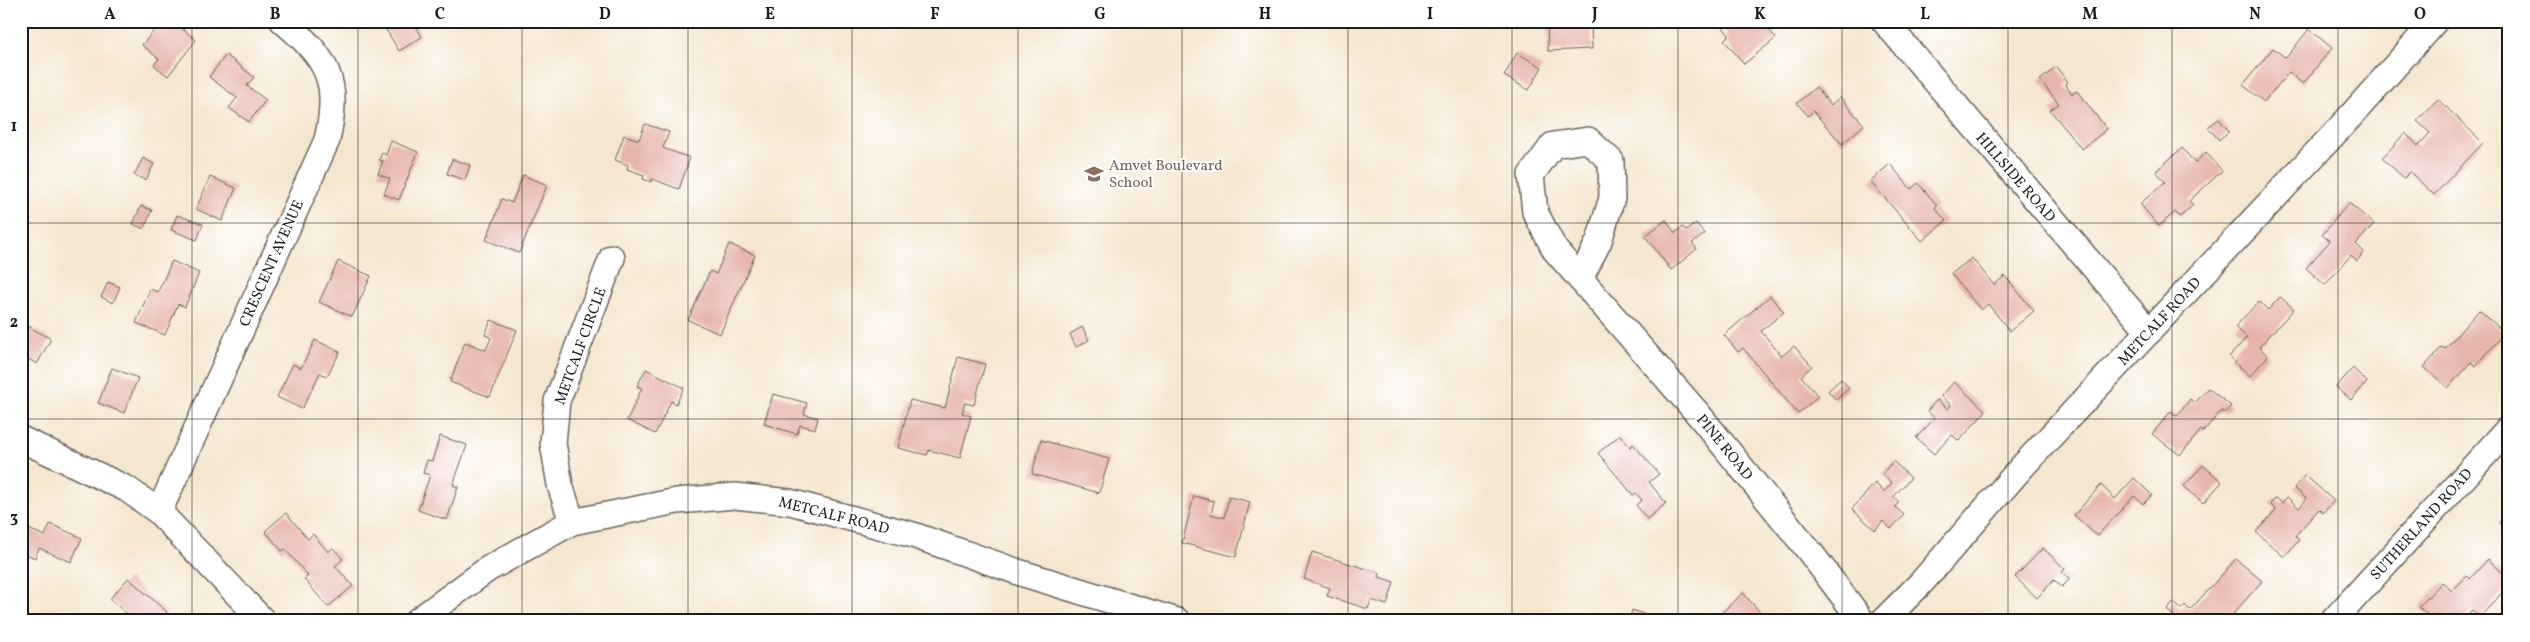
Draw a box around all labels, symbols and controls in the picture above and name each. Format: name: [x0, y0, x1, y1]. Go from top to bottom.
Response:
text: A: [104, 4, 116, 26]
text: B: [270, 4, 281, 26]
text: C: [435, 4, 445, 26]
text: D: [599, 4, 611, 26]
text: E: [765, 4, 775, 26]
text: F: [930, 4, 940, 26]
text: G: [1094, 4, 1106, 26]
text: H: [1259, 4, 1271, 26]
text: I: [1427, 4, 1433, 26]
text: J: [1591, 4, 1598, 26]
text: K: [1754, 4, 1766, 26]
text: L: [1920, 4, 1930, 26]
text: M: [2082, 4, 2098, 26]
text: N: [2249, 4, 2261, 26]
text: O: [2414, 4, 2426, 26]
text: 1: [11, 116, 17, 138]
street label: HILLSIDE ROAD: [1970, 129, 2060, 227]
place label: Amvet Boulevard School: [1109, 156, 1223, 194]
school or university icon: Amvet Boulevard School: [1083, 163, 1105, 185]
street label: CRESCENT AVENUE: [235, 197, 310, 330]
street label: METCALF ROAD: [2114, 273, 2207, 371]
street label: METCALF CIRCLE: [550, 285, 612, 408]
text: 2: [10, 312, 18, 334]
street label: PINE ROAD: [1691, 410, 1757, 486]
street label: SUTHERLAND ROAD: [2366, 464, 2478, 585]
street label: METCALF ROAD: [776, 493, 891, 540]
text: 3: [10, 507, 18, 529]

